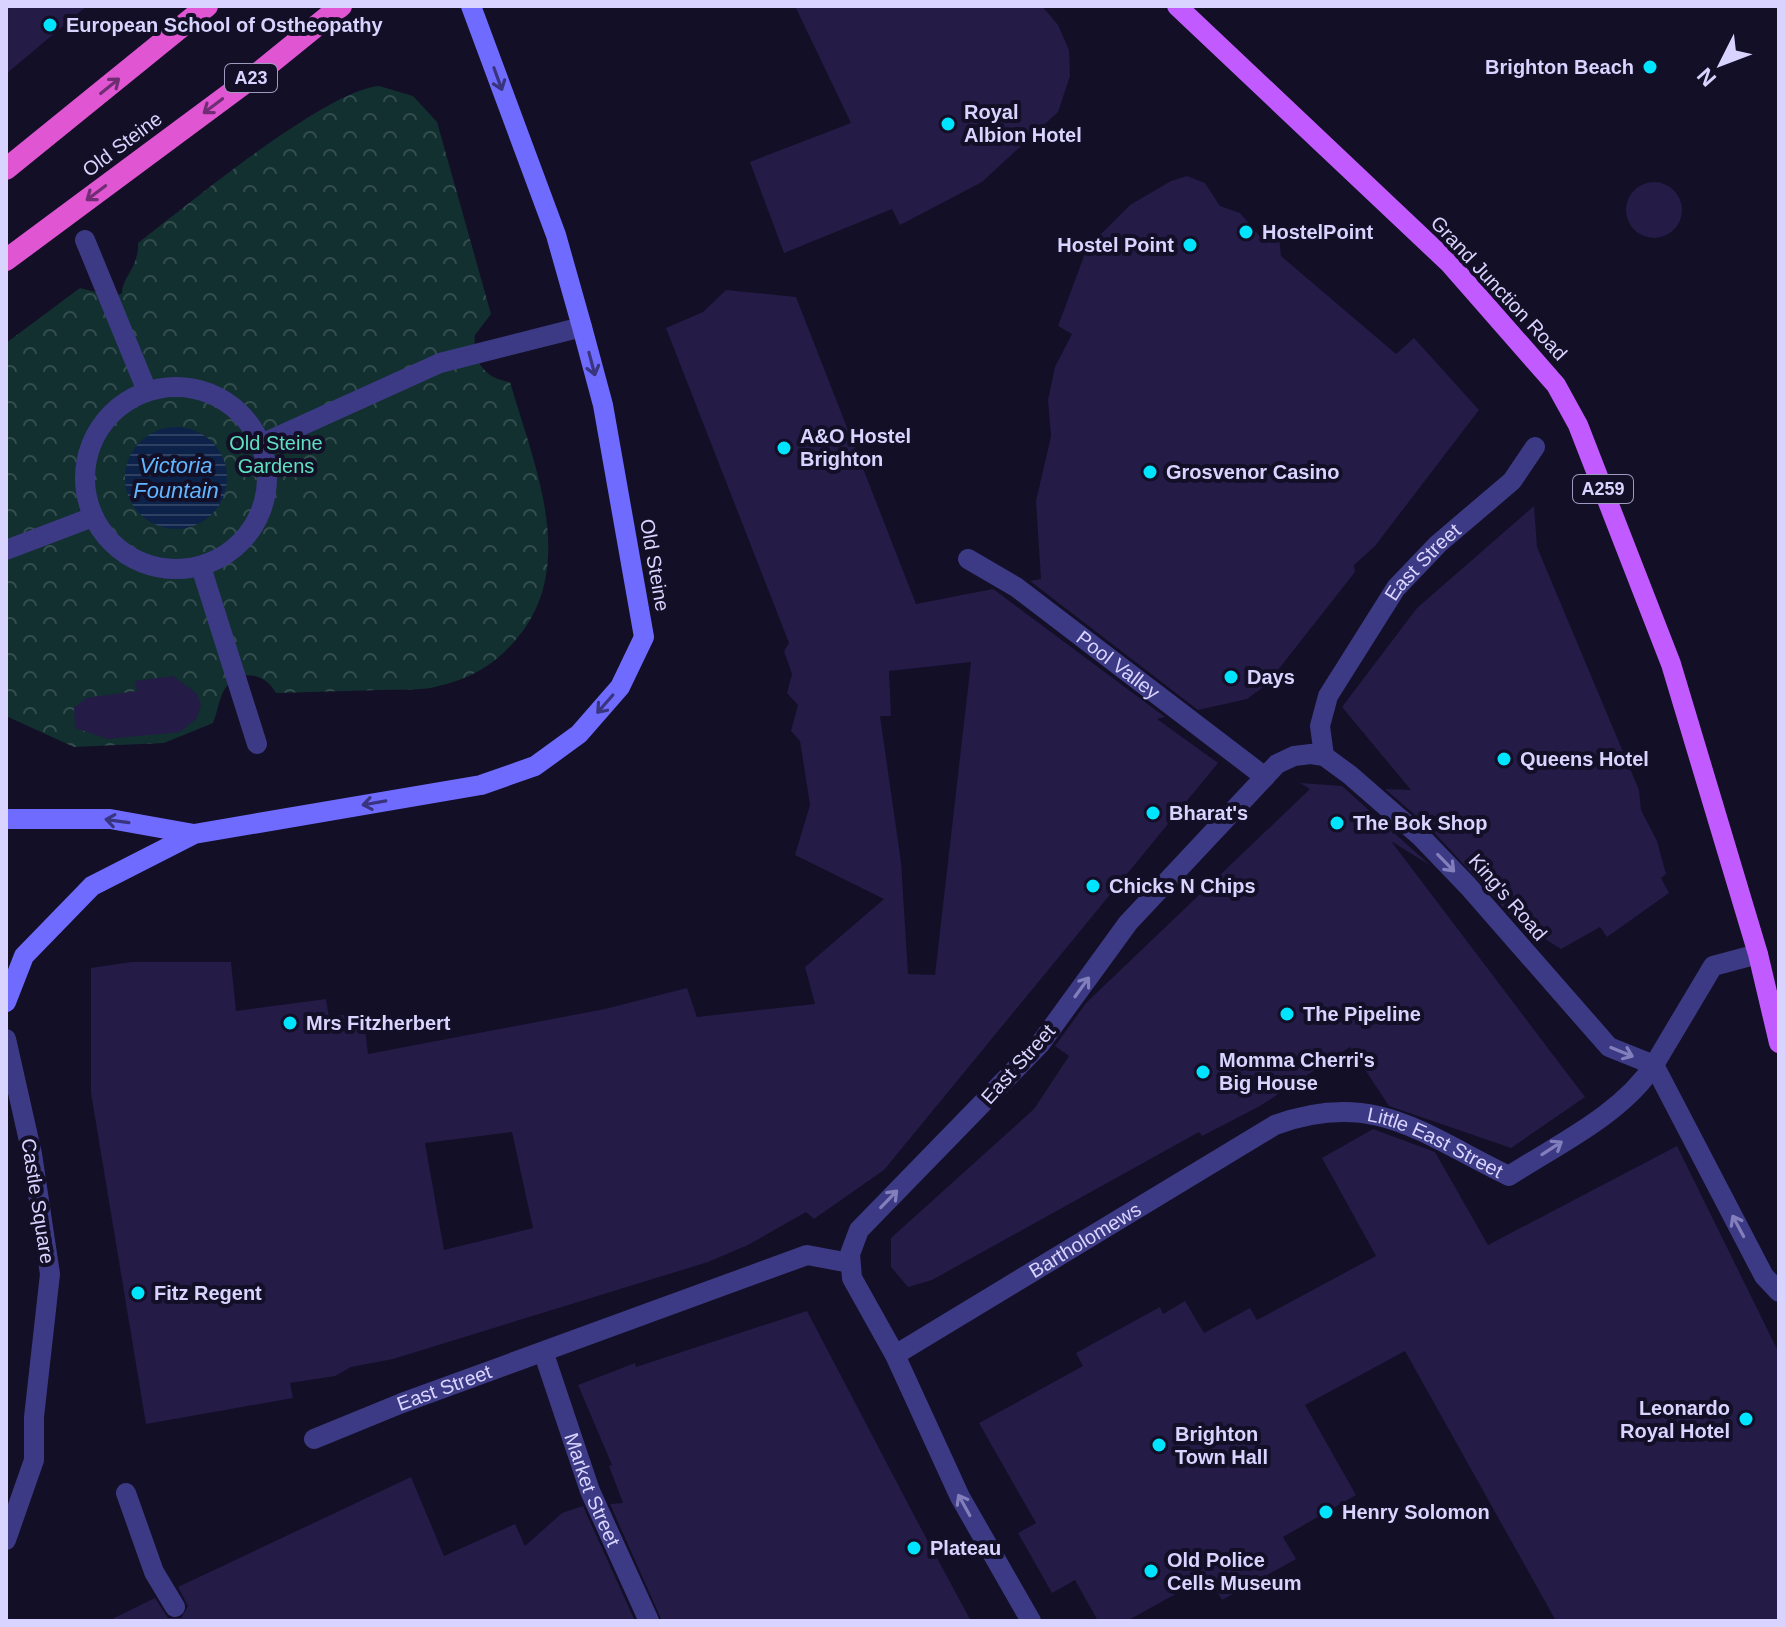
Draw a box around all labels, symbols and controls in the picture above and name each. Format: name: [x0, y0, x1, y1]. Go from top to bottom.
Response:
place label: European School of Ostheopathy: [66, 14, 384, 36]
marker: European School of Ostheopathy: [41, 16, 59, 34]
north arrow: [1681, 24, 1761, 104]
place label: Brighton Beach: [1485, 56, 1634, 78]
marker: Brighton Beach: [1641, 58, 1659, 76]
text: N: [1692, 63, 1721, 91]
road number: A23: [225, 64, 277, 92]
one-way arrow: [492, 66, 506, 91]
one-way arrow: [99, 77, 120, 94]
one-way arrow: [203, 97, 224, 114]
place label: Royal Albion Hotel: [964, 101, 1082, 146]
street label: Old Steine: [78, 107, 166, 181]
marker: Royal Albion Hotel: [939, 115, 957, 133]
one-way arrow: [86, 185, 107, 202]
street label: Grand Junction Road: [1427, 211, 1571, 365]
place label: HostelPoint: [1262, 221, 1373, 243]
marker: HostelPoint: [1237, 223, 1255, 241]
place label: Hostel Point: [1057, 234, 1174, 256]
marker: Hostel Point: [1181, 236, 1199, 254]
one-way arrow: [585, 351, 600, 377]
place label: A&O Hostel Brighton: [800, 425, 911, 470]
park label: Old Steine Gardens: [229, 432, 323, 477]
marker: A&O Hostel Brighton: [775, 439, 793, 457]
water label: Victoria Fountain: [133, 453, 219, 503]
place label: Grosvenor Casino: [1166, 461, 1339, 483]
marker: Grosvenor Casino: [1141, 463, 1159, 481]
road number: A259: [1573, 475, 1633, 503]
street label: Old Steine: [636, 517, 674, 613]
street label: East Street: [1380, 519, 1465, 604]
street label: Pool Valley: [1072, 626, 1164, 704]
place label: Days: [1247, 666, 1295, 688]
marker: Days: [1222, 668, 1240, 686]
one-way arrow: [596, 693, 614, 713]
place label: Queens Hotel: [1520, 748, 1649, 770]
marker: Queens Hotel: [1495, 750, 1513, 768]
one-way arrow: [362, 797, 388, 812]
place label: Bharat's: [1169, 802, 1248, 824]
marker: Bharat's: [1144, 804, 1162, 822]
place label: The Bok Shop: [1353, 812, 1487, 834]
one-way arrow: [105, 813, 130, 828]
marker: The Bok Shop: [1328, 814, 1346, 832]
street label: King's Road: [1465, 849, 1551, 945]
one-way arrow: [1436, 853, 1455, 872]
place label: Chicks N Chips: [1109, 875, 1256, 897]
marker: Chicks N Chips: [1084, 877, 1102, 895]
one-way arrow: [1074, 976, 1090, 998]
place label: The Pipeline: [1303, 1003, 1421, 1025]
marker: The Pipeline: [1278, 1005, 1296, 1023]
place label: Mrs Fitzherbert: [306, 1012, 451, 1034]
marker: Mrs Fitzherbert: [281, 1014, 299, 1032]
street label: East Street: [977, 1020, 1060, 1108]
one-way arrow: [1609, 1046, 1634, 1060]
place label: Momma Cherri's Big House: [1219, 1049, 1375, 1094]
marker: Momma Cherri's Big House: [1194, 1063, 1212, 1081]
street label: Little East Street: [1366, 1103, 1507, 1182]
street label: Castle Square: [17, 1137, 59, 1265]
one-way arrow: [1540, 1140, 1563, 1156]
one-way arrow: [879, 1190, 898, 1209]
street label: Bartholomews: [1025, 1198, 1145, 1282]
one-way arrow: [1730, 1214, 1746, 1238]
place label: Fitz Regent: [154, 1282, 262, 1304]
marker: Fitz Regent: [129, 1284, 147, 1302]
street label: East Street: [394, 1360, 495, 1415]
place label: Leonardo Royal Hotel: [1620, 1397, 1730, 1442]
marker: Leonardo Royal Hotel: [1737, 1410, 1755, 1428]
place label: Brighton Town Hall: [1175, 1423, 1268, 1468]
street label: Market Street: [560, 1430, 625, 1550]
marker: Brighton Town Hall: [1150, 1436, 1168, 1454]
one-way arrow: [956, 1493, 972, 1517]
place label: Henry Solomon: [1342, 1501, 1490, 1523]
marker: Henry Solomon: [1317, 1503, 1335, 1521]
place label: Plateau: [930, 1537, 1001, 1559]
marker: Plateau: [905, 1539, 923, 1557]
place label: Old Police Cells Museum: [1167, 1549, 1301, 1594]
marker: Old Police Cells Museum: [1142, 1562, 1160, 1580]

